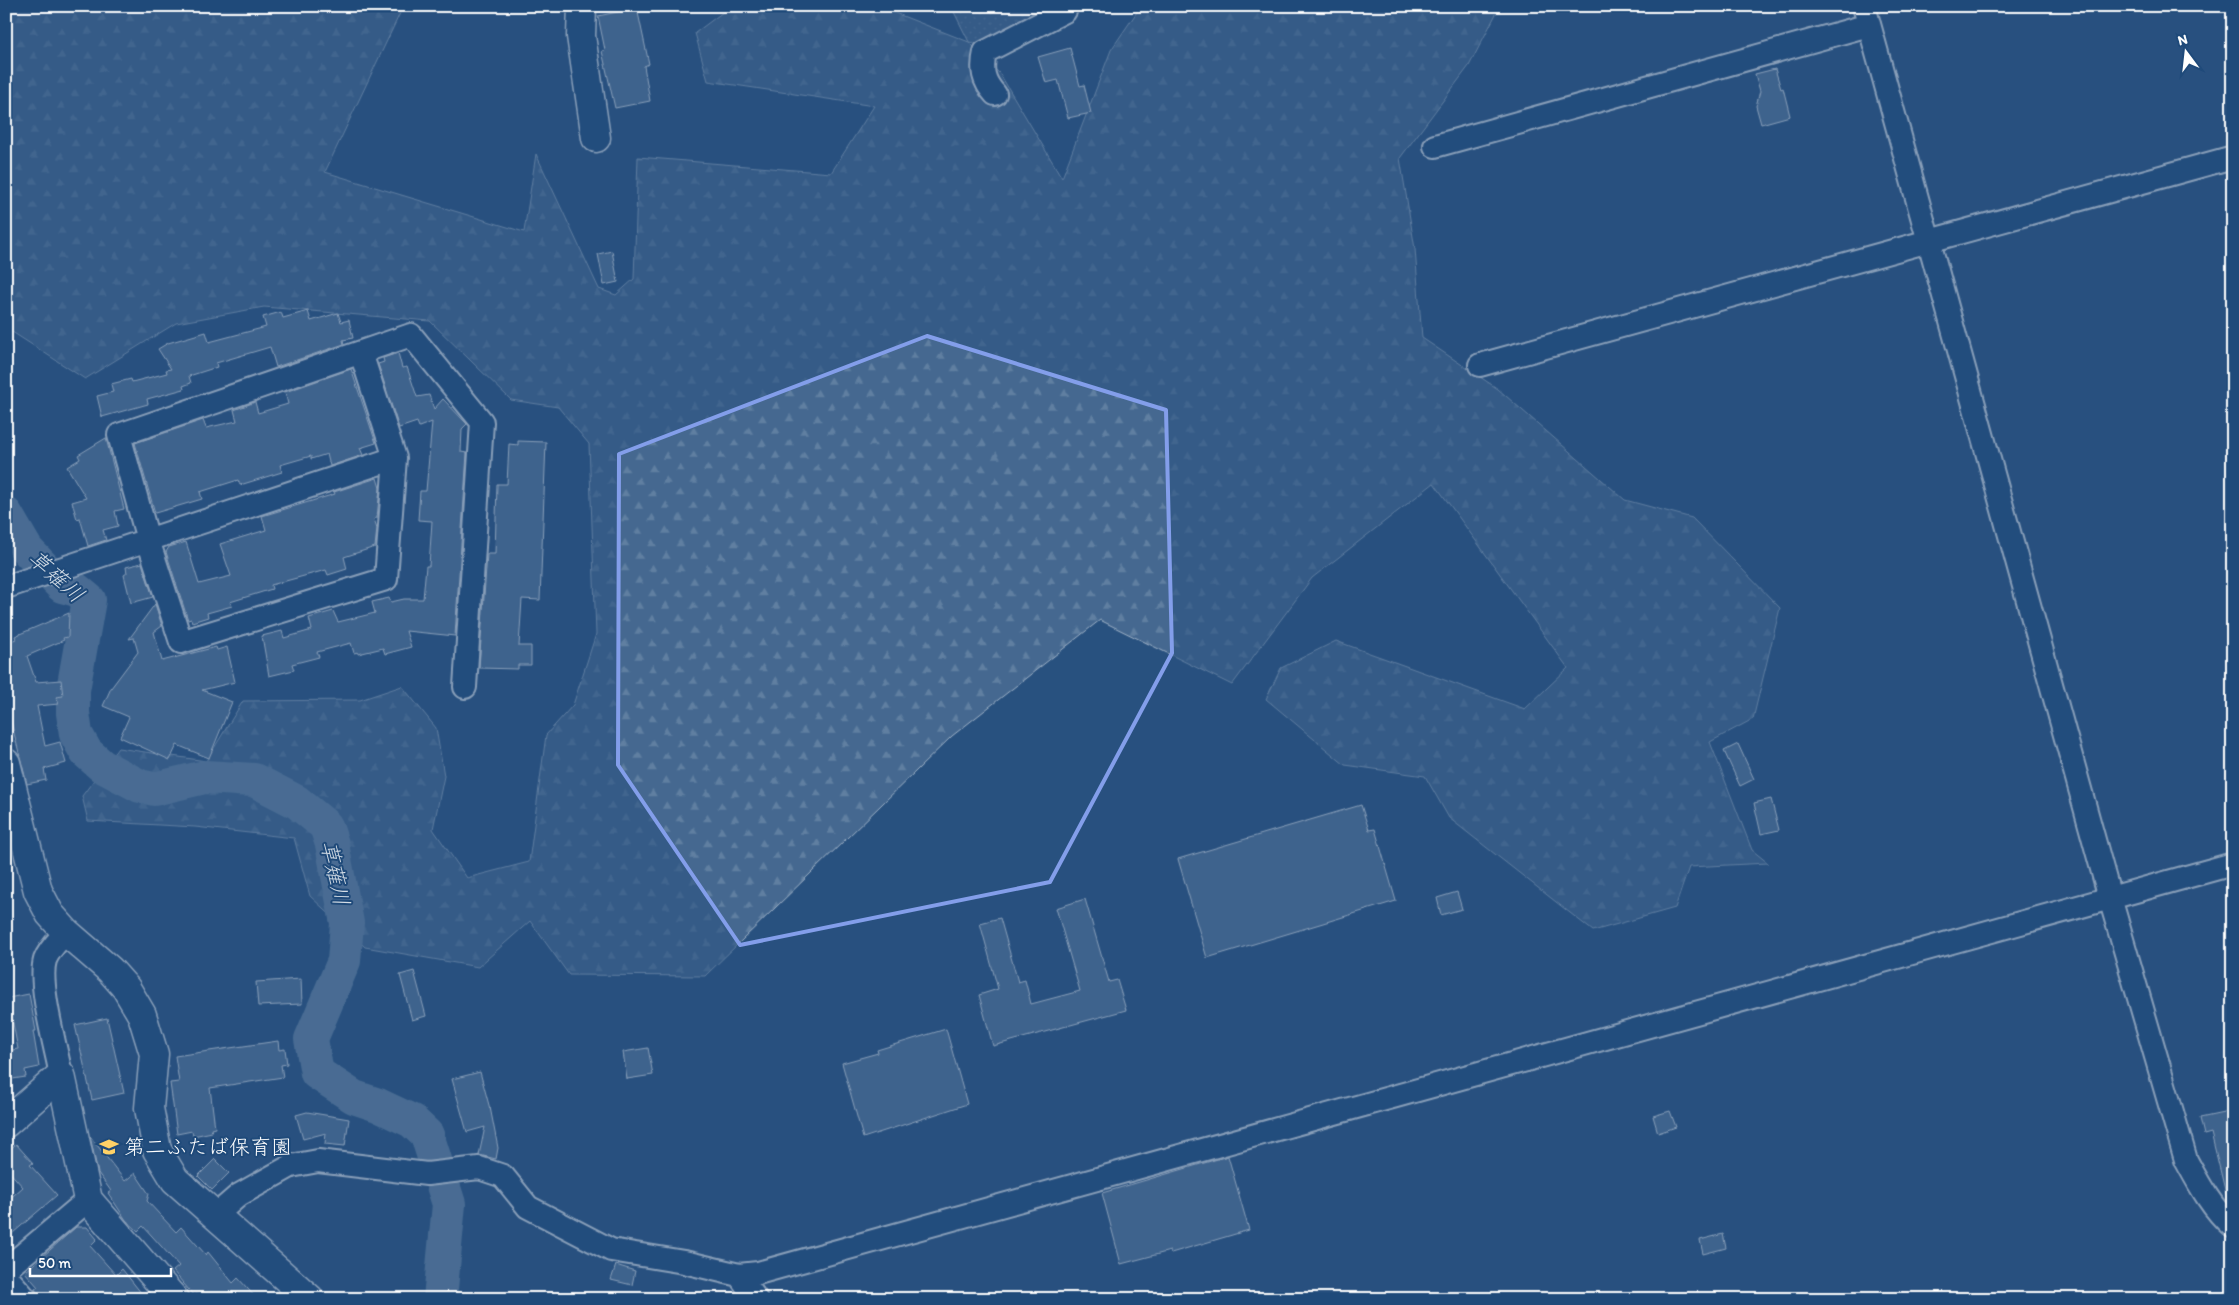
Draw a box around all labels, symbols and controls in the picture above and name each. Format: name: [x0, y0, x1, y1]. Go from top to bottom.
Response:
north arrow: [2162, 28, 2212, 78]
text: N: [2176, 30, 2190, 49]
water label: 草薙川: [23, 544, 90, 608]
water label: 草薙川: [315, 838, 356, 908]
place label: 第二ふたば保育園: [124, 1134, 292, 1159]
school or university icon: 第二ふたば保育園: [98, 1136, 120, 1158]
scale bar: [30, 1245, 171, 1277]
text: 50 m: [38, 1254, 71, 1272]

